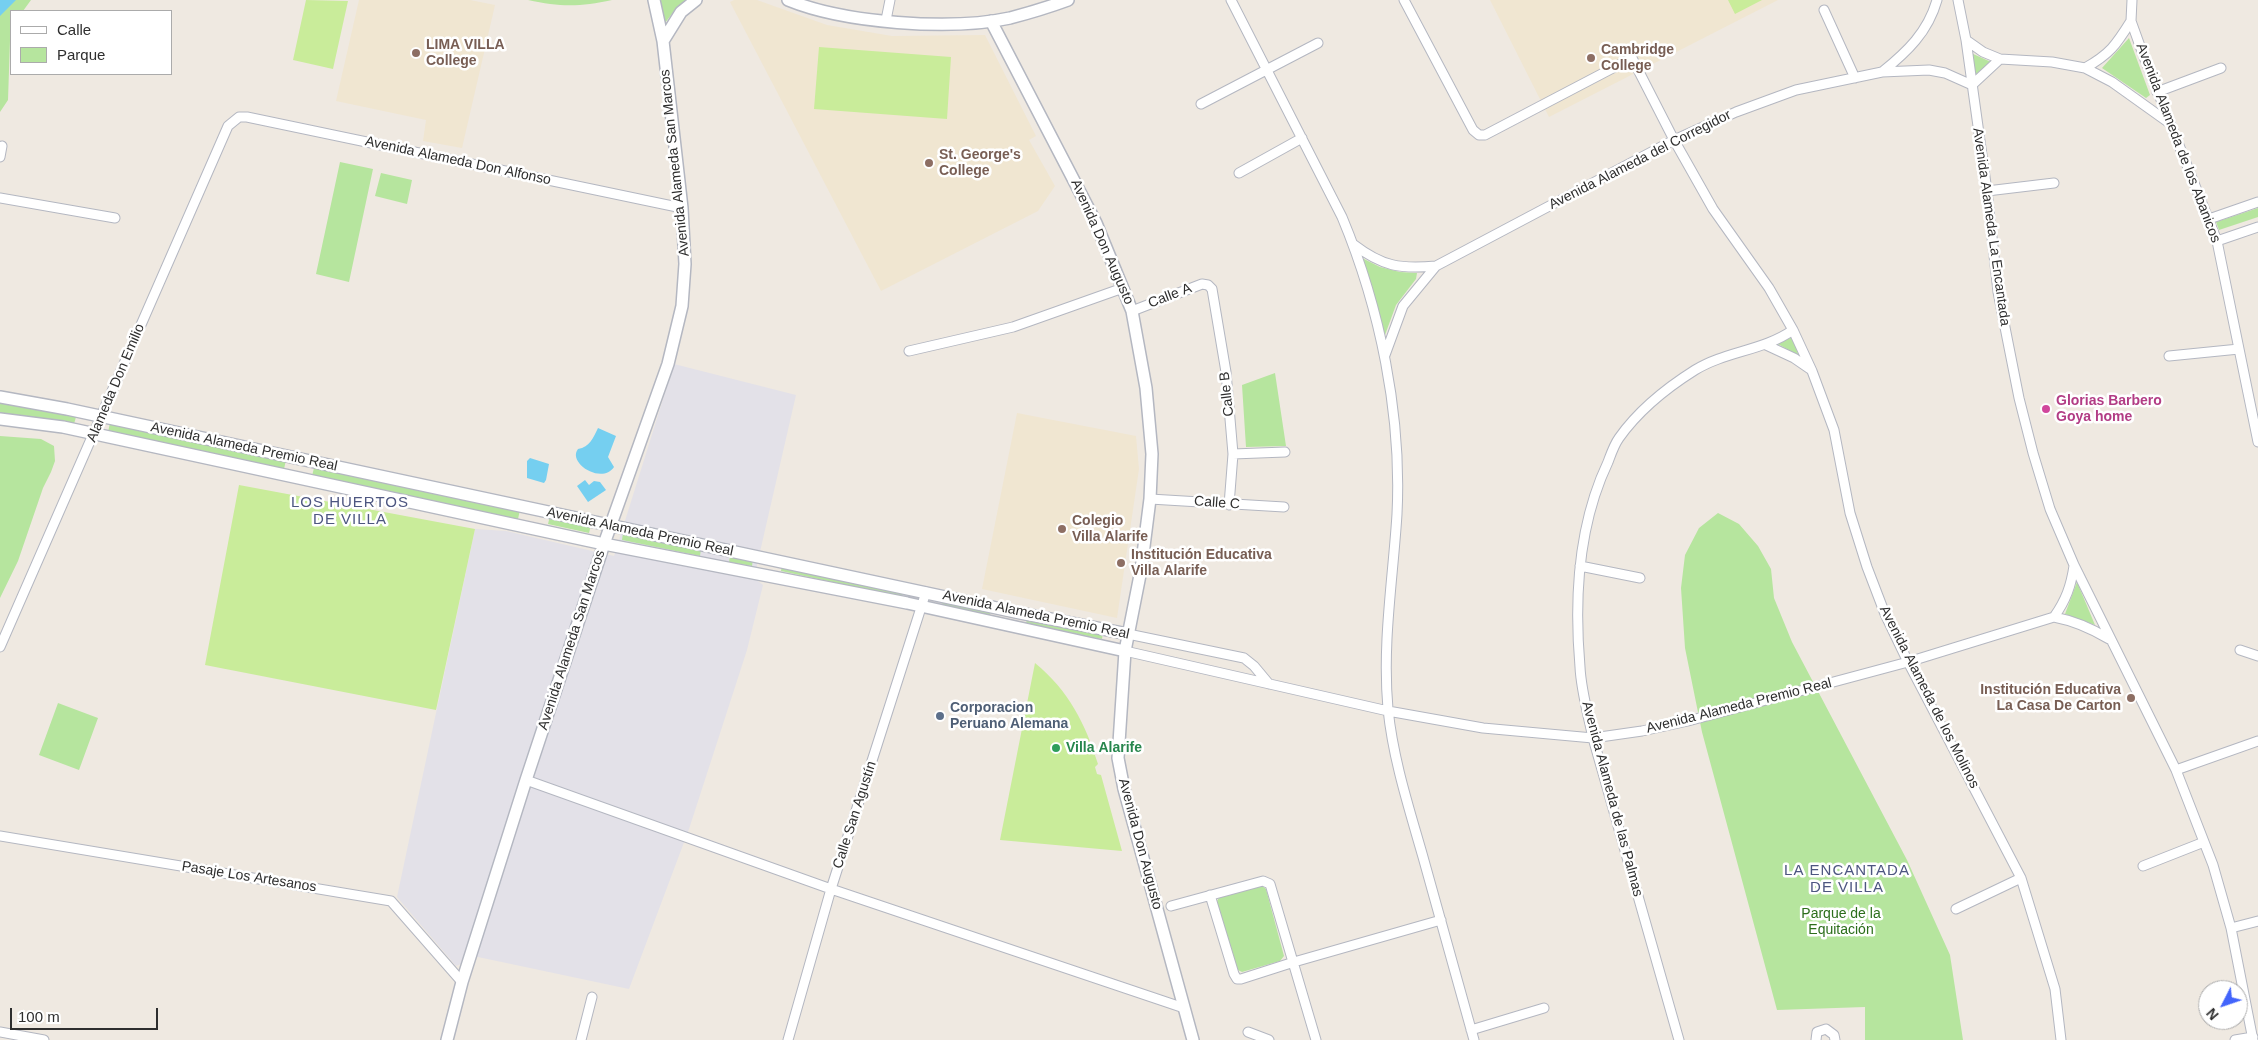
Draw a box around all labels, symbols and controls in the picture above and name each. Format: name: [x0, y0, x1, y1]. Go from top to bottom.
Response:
legend: [10, 10, 172, 75]
text: Calle: [57, 21, 91, 38]
place label: LIMA VILLA College: [426, 37, 505, 70]
street label: Avenida Alameda de los Abanicos: [2132, 41, 2224, 245]
place label: Cambridge College: [1601, 42, 1674, 74]
text: Parque: [57, 46, 105, 63]
marker: LIMA VILLA College: [410, 47, 422, 59]
marker: Cambridge College: [1585, 52, 1597, 64]
street label: Avenida Alameda San Marcos: [657, 69, 693, 257]
street label: Avenida Alameda del Corregidor: [1546, 107, 1734, 213]
street label: Avenida Alameda La Encantada: [1969, 127, 2013, 327]
street label: Avenida Alameda Don Alfonso: [364, 133, 552, 189]
place label: St. George's College: [939, 147, 1021, 180]
marker: St. George's College: [923, 157, 935, 169]
street label: Avenida Don Augusto: [1067, 177, 1137, 307]
street label: Calle A: [1146, 280, 1194, 312]
street label: Alameda Don Emilio: [83, 321, 149, 445]
street label: Calle B: [1216, 371, 1238, 417]
place label: Glorias Barbero Goya home: [2056, 393, 2162, 426]
marker: Glorias Barbero Goya home: [2040, 403, 2052, 415]
street label: Avenida Alameda Premio Real: [149, 419, 339, 475]
street label: Calle C: [1194, 493, 1240, 513]
district label: LOS HUERTOS DE VILLA: [290, 494, 410, 529]
street label: Avenida Alameda Premio Real: [545, 504, 735, 560]
place label: Colegio Villa Alarife: [1072, 513, 1148, 546]
marker: Colegio Villa Alarife: [1056, 523, 1068, 535]
place label: Institución Educativa Villa Alarife: [1131, 547, 1272, 580]
street label: Avenida Alameda San Marcos: [535, 548, 609, 732]
marker: Institución Educativa Villa Alarife: [1115, 557, 1127, 569]
street label: Avenida Alameda Premio Real: [941, 587, 1131, 643]
street label: Avenida Alameda de los Molinos: [1875, 603, 1983, 791]
street label: Avenida Alameda Premio Real: [1645, 675, 1833, 737]
place label: Institución Educativa La Casa De Carton: [1980, 682, 2121, 714]
marker: Institución Educativa La Casa De Carton: [2125, 692, 2137, 704]
place label: Corporacion Peruano Alemana: [950, 700, 1068, 732]
street label: Avenida Alameda de las Palmas: [1578, 700, 1646, 898]
marker: Corporacion Peruano Alemana: [934, 710, 946, 722]
place label: Villa Alarife: [1066, 740, 1142, 756]
marker: Villa Alarife: [1050, 742, 1062, 754]
street label: Calle San Agustín: [830, 759, 880, 871]
street label: Avenida Don Augusto: [1114, 777, 1166, 911]
street label: Pasaje Los Artesanos: [180, 858, 318, 896]
district label: LA ENCANTADA DE VILLA: [1783, 862, 1911, 897]
park label: Parque de la Equitación: [1801, 906, 1881, 939]
north arrow: [2198, 980, 2248, 1030]
scale bar: [12, 998, 160, 1030]
text: N: [2203, 1005, 2222, 1023]
text: 100 m: [18, 1008, 60, 1025]

